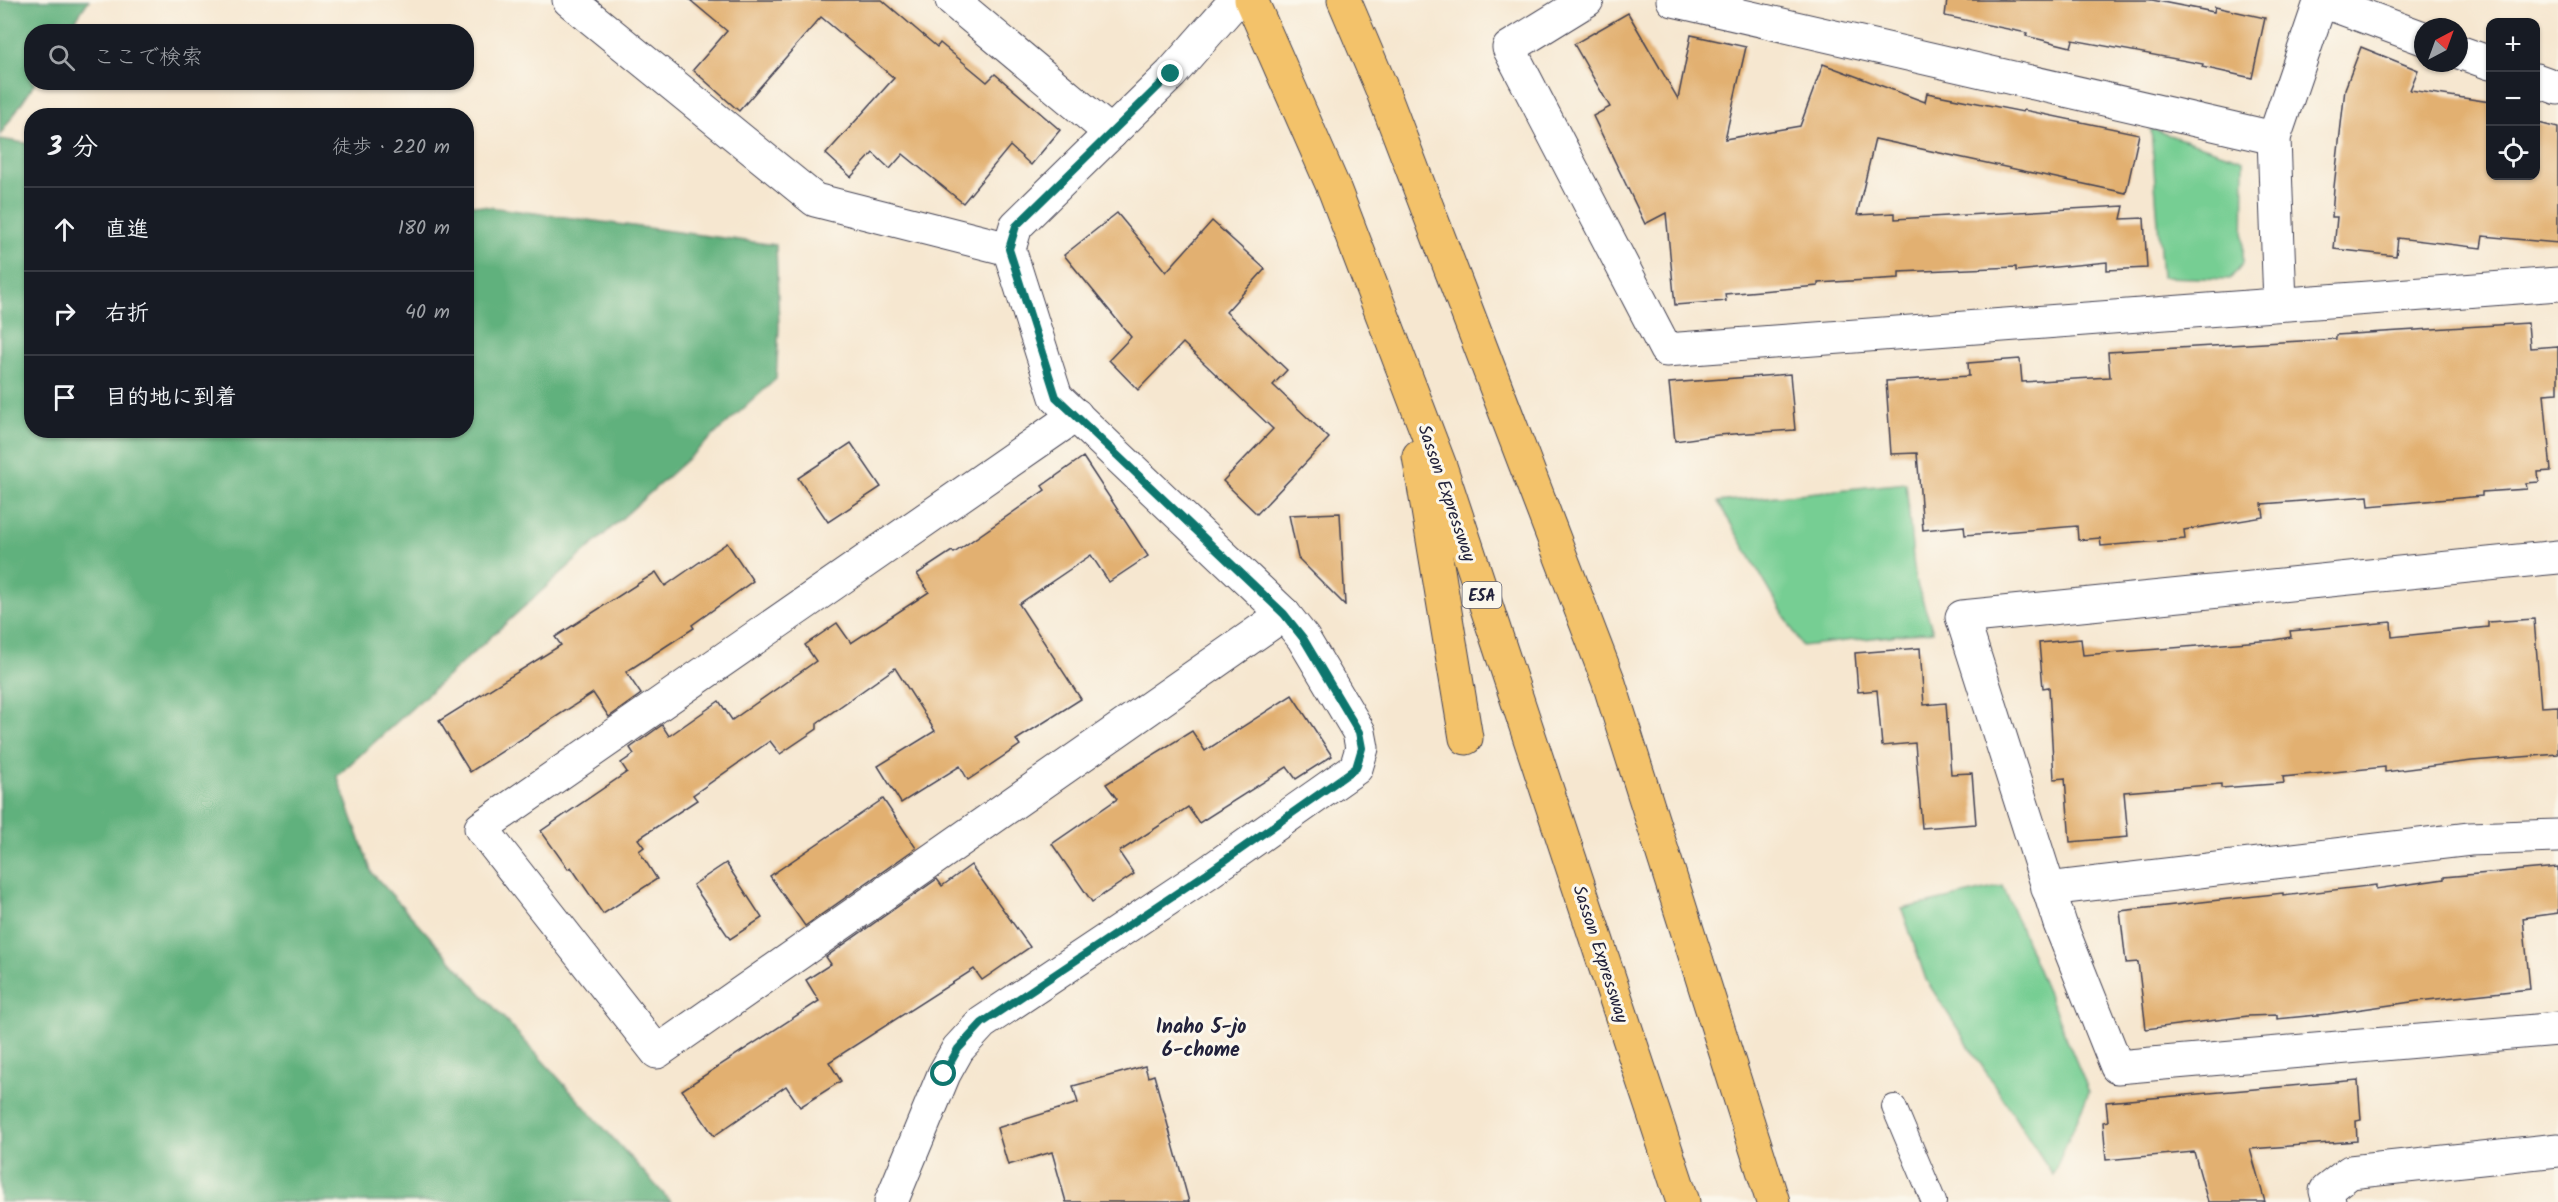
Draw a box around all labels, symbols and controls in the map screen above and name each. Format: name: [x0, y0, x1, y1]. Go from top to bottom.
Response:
north arrow: [2414, 18, 2468, 72]
map controls: [2486, 18, 2540, 180]
button: +: [2486, 18, 2540, 72]
search box: [24, 24, 474, 90]
icon: search: [45, 41, 78, 74]
text: ここで検索: [93, 41, 203, 76]
route end: [1157, 60, 1183, 86]
button: −: [2486, 72, 2540, 126]
button: locate: [2486, 126, 2540, 180]
text: 3 分: [48, 127, 98, 169]
text: 徒歩 · 220 m: [332, 132, 450, 164]
icon: ahead: [48, 213, 81, 246]
text: 直進: [105, 213, 149, 248]
text: 180 m: [398, 213, 450, 245]
icon: right: [48, 297, 81, 330]
text: 右折: [105, 297, 149, 332]
text: 40 m: [405, 297, 450, 329]
icon: arrive: [48, 381, 81, 414]
text: 目的地に到着: [105, 381, 237, 416]
street label: Sasson Expressway: [1409, 421, 1483, 567]
road number: E5A: [1462, 582, 1502, 608]
street label: Sasson Expressway: [1564, 882, 1636, 1028]
district label: Inaho 5-jo 6-chome: [1156, 1012, 1246, 1067]
route start: [930, 1060, 956, 1086]

